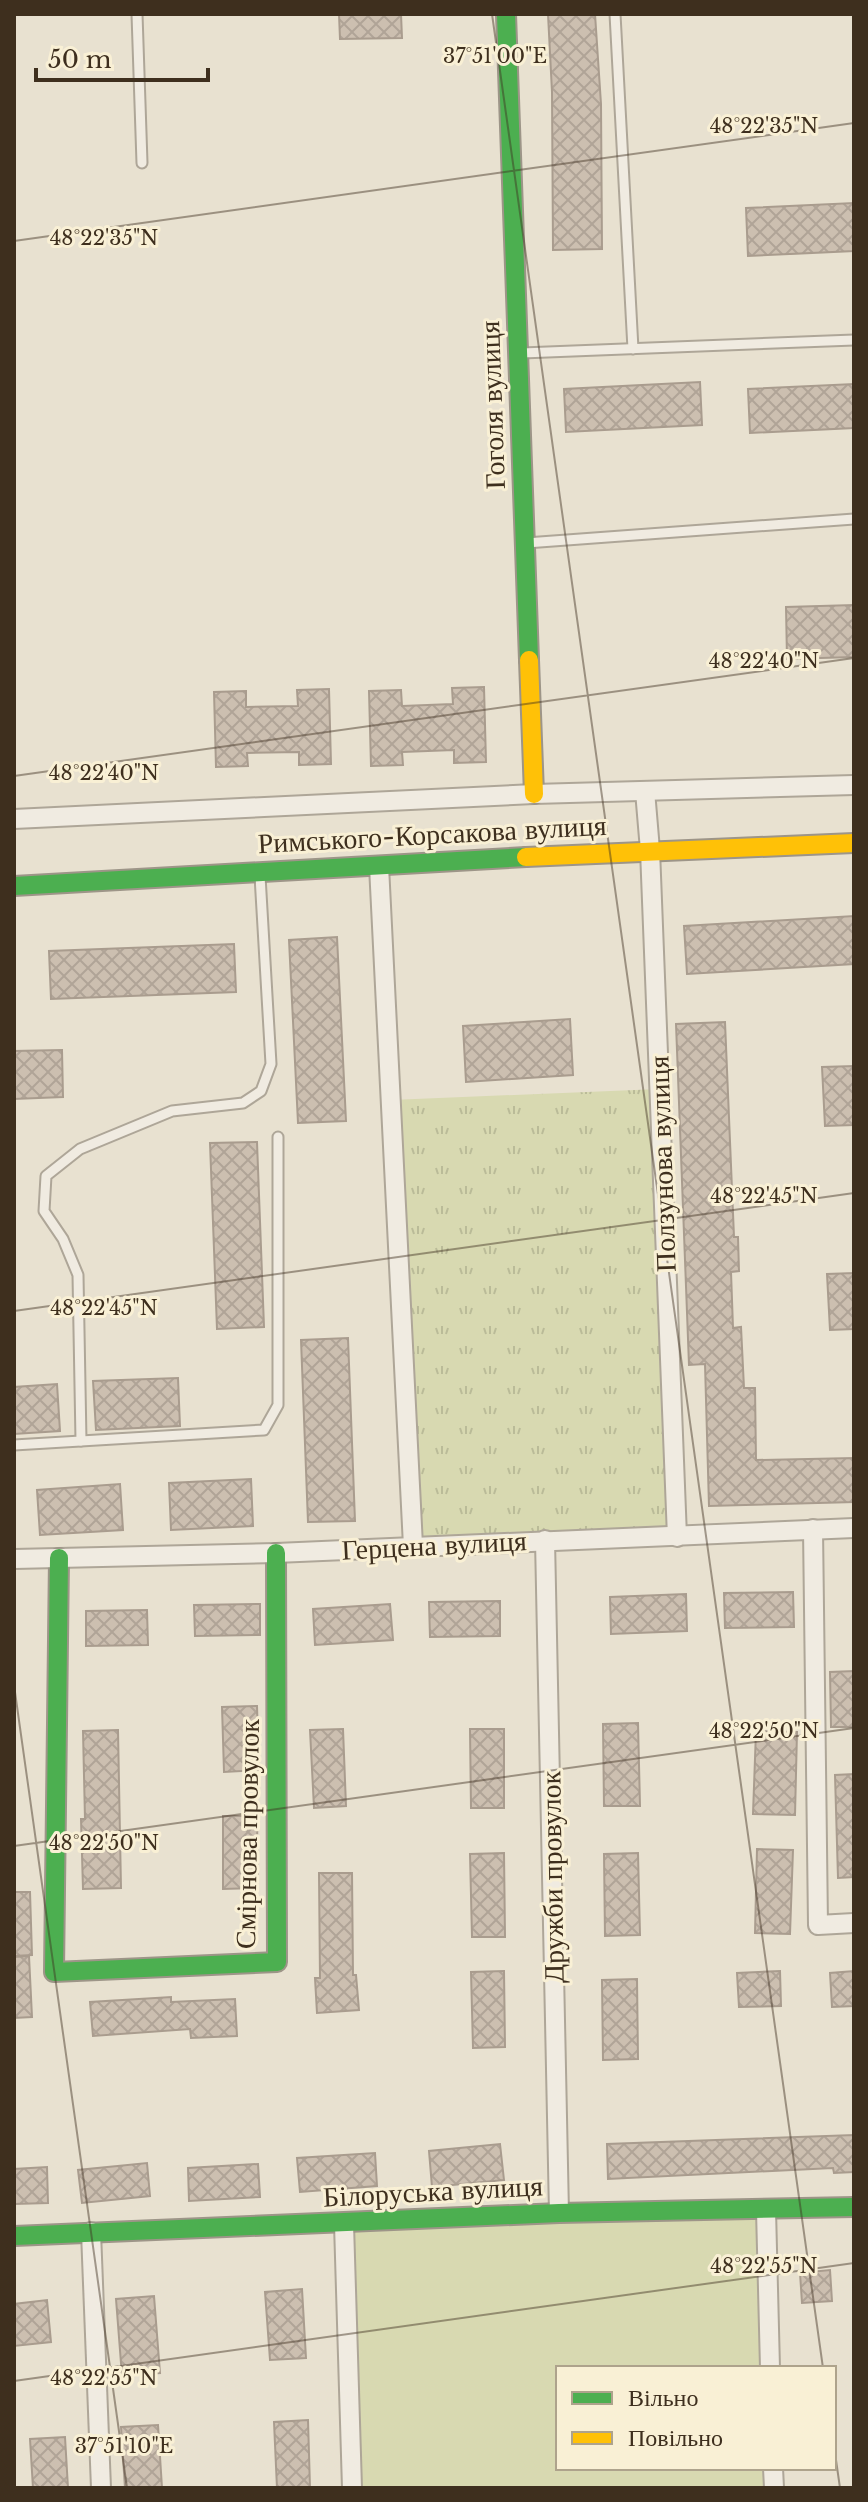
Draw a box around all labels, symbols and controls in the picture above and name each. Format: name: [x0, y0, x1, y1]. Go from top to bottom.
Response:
scale bar: [36, 32, 208, 82]
text: 37°51'00"E: [443, 44, 547, 68]
text: 50 m: [48, 45, 112, 74]
text: 48°22'35"N: [710, 114, 818, 138]
text: 48°22'35"N: [50, 226, 158, 250]
street label: Гоголя вулиця: [472, 320, 513, 490]
text: 48°22'40"N: [709, 649, 819, 673]
text: 48°22'40"N: [49, 761, 159, 785]
street label: Римського-Корсакова вулиця: [257, 808, 607, 861]
street label: Ползунова вулиця: [641, 1055, 684, 1273]
text: 48°22'45"N: [710, 1184, 818, 1208]
text: 48°22'45"N: [50, 1296, 158, 1320]
street label: Герцена вулиця: [341, 1523, 528, 1568]
street label: Смірнова провулок: [228, 1718, 267, 1949]
text: 48°22'50"N: [709, 1719, 819, 1743]
street label: Дружби провулок: [533, 1770, 572, 1983]
text: 48°22'50"N: [49, 1831, 159, 1855]
street label: Білоруська вулиця: [322, 2168, 544, 2215]
text: 48°22'55"N: [710, 2254, 818, 2278]
text: 48°22'55"N: [50, 2366, 158, 2390]
legend: [556, 2366, 836, 2470]
text: Вільно: [628, 2383, 698, 2412]
text: Повільно: [628, 2423, 723, 2452]
text: 37°51'10"E: [75, 2434, 173, 2458]

